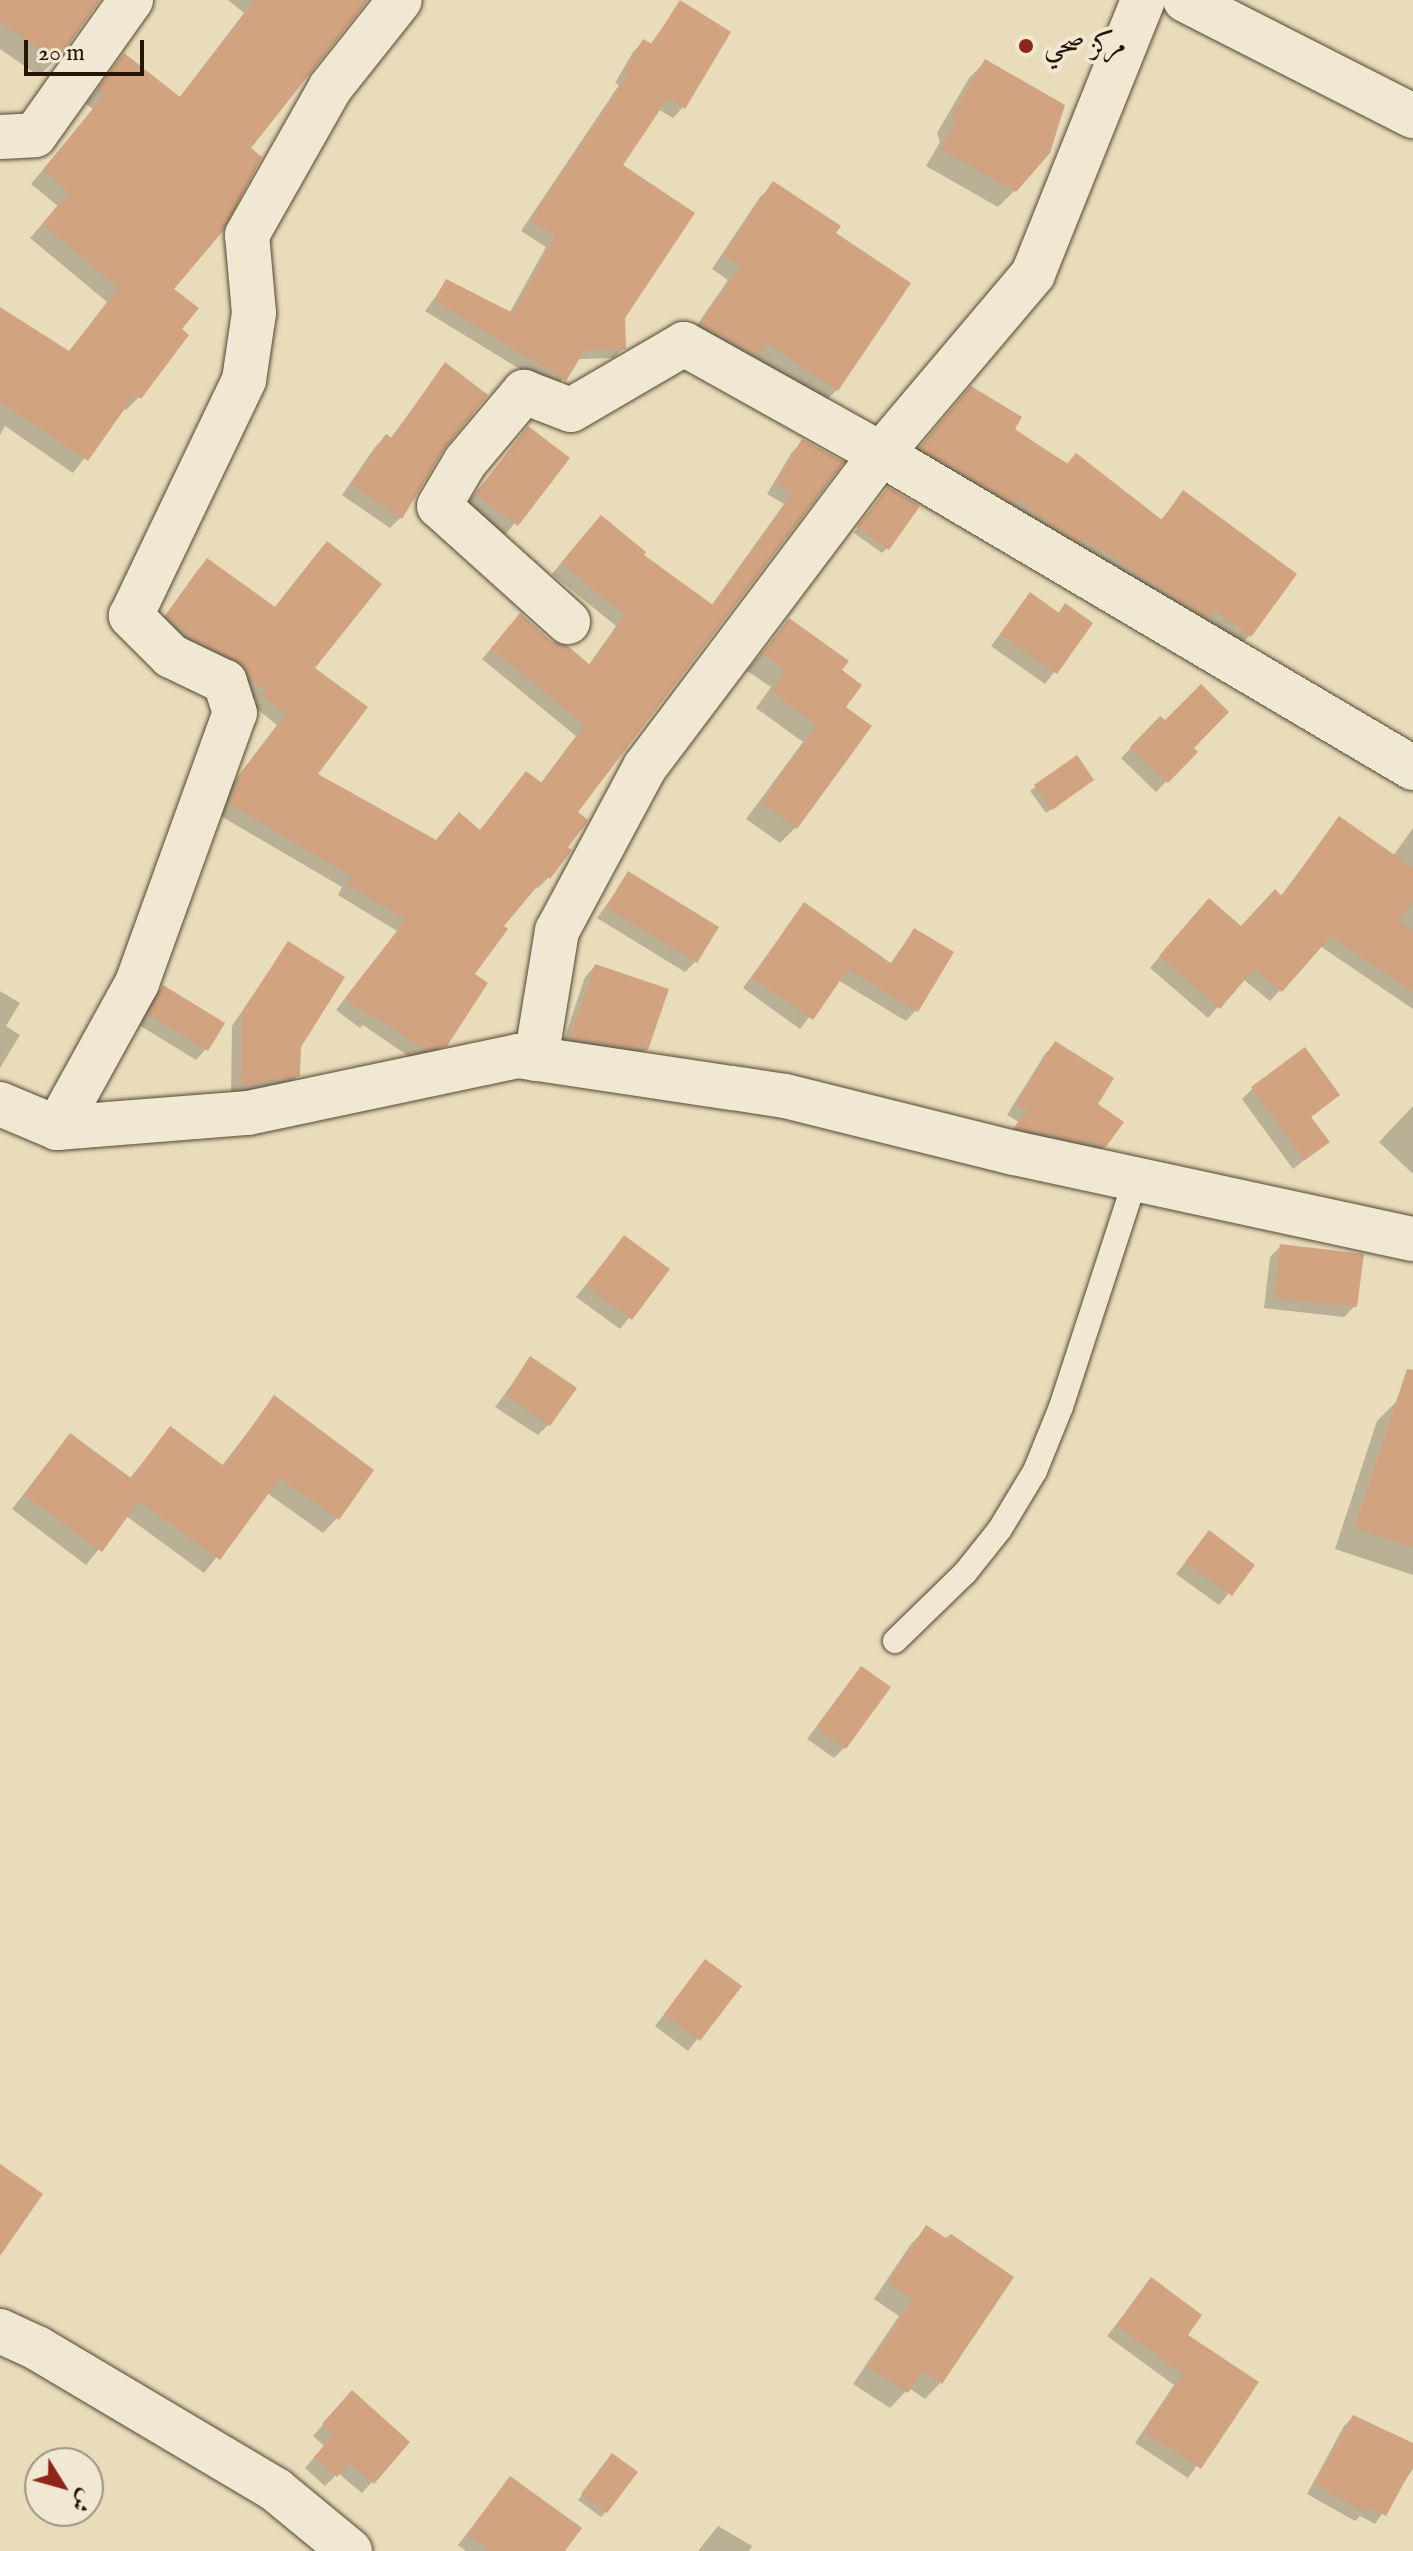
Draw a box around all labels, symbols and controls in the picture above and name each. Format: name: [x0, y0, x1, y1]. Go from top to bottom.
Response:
scale bar: [28, 24, 148, 74]
place label: مركز صحي: [1044, 29, 1126, 63]
marker: مركز صحي: [1015, 35, 1037, 57]
text: 20 m: [38, 38, 85, 69]
north arrow: [24, 2447, 104, 2527]
text: ش: [64, 2483, 99, 2517]

